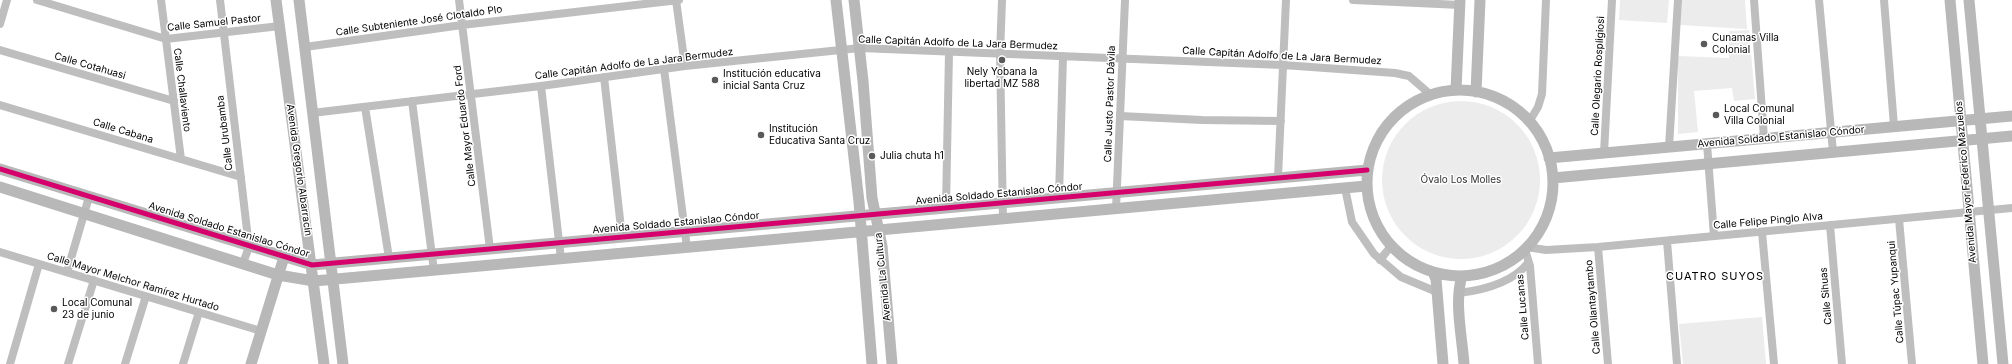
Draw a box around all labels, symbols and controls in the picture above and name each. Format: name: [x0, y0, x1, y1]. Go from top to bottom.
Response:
street label: Calle Subteniente José Clotaldo Plo: [335, 3, 503, 39]
street label: Calle Samuel Pastor: [166, 12, 262, 34]
street label: Calle Olegario Rospligiosi: [1589, 16, 1607, 136]
place label: Cunamas Villa Colonial: [1712, 32, 1779, 56]
street label: Calle Capitán Adolfo de La Jara Bermudez: [858, 34, 1058, 52]
marker: Cunamas Villa Colonial: [1699, 39, 1709, 49]
street label: Calle Justo Pastor Dávila: [1102, 45, 1118, 163]
street label: Calle Capitán Adolfo de La Jara Bermudez: [1182, 45, 1382, 67]
street label: Calle Capitán Adolfo de La Jara Bermudez: [534, 46, 734, 82]
street label: Calle Challaviento: [171, 47, 193, 133]
street label: Calle Cotahuasi: [53, 50, 127, 82]
marker: Nely Yobana la libertad MZ 588: [997, 55, 1007, 65]
street label: Calle Mayor Eduardo Ford: [452, 65, 478, 187]
place label: Nely Yobana la libertad MZ 588: [964, 66, 1040, 90]
place label: Institución educativa inicial Santa Cruz: [723, 68, 821, 92]
marker: Institución educativa inicial Santa Cruz: [710, 75, 720, 85]
street label: Calle Urubamba: [214, 95, 236, 171]
street label: Avenida Mayor Federico Mazuelos: [1953, 100, 1979, 264]
street label: Avenida Gregorio Albarracín: [284, 103, 314, 237]
place label: Local Comunal Villa Colonial: [1724, 103, 1794, 126]
marker: Local Comunal Villa Colonial: [1711, 110, 1721, 120]
street label: Calle Cabana: [91, 116, 155, 146]
place label: Institución Educativa Santa Cruz: [769, 123, 870, 146]
street label: Avenida Soldado Estanislao Cóndor: [1697, 124, 1865, 150]
marker: Institución Educativa Santa Cruz: [756, 130, 766, 140]
place label: Julia chuta h1: [880, 150, 944, 162]
marker: Julia chuta h1: [867, 151, 877, 161]
park label: Óvalo Los Molles: [1421, 174, 1501, 186]
street label: Avenida Soldado Estanislao Cóndor: [915, 181, 1083, 207]
street label: Avenida Soldado Estanislao Cóndor: [147, 200, 311, 260]
street label: Avenida Soldado Estanislao Cóndor: [592, 210, 760, 236]
street label: Calle Felipe Pinglo Alva: [1713, 210, 1823, 232]
street label: Avenida La Cultura: [872, 232, 894, 322]
street label: Calle Túpac Yupanqui: [1886, 240, 1906, 344]
street label: Calle Mayor Melchor Ramírez Hurtado: [45, 250, 221, 314]
street label: Calle Ollantaytambo: [1583, 259, 1603, 355]
street label: Calle Sihuas: [1817, 267, 1835, 325]
district label: CUATRO SUYOS: [1666, 270, 1764, 284]
street label: Calle Lucanas: [1514, 274, 1532, 340]
place label: Local Comunal 23 de junio: [62, 297, 132, 320]
marker: Local Comunal 23 de junio: [49, 304, 59, 314]

